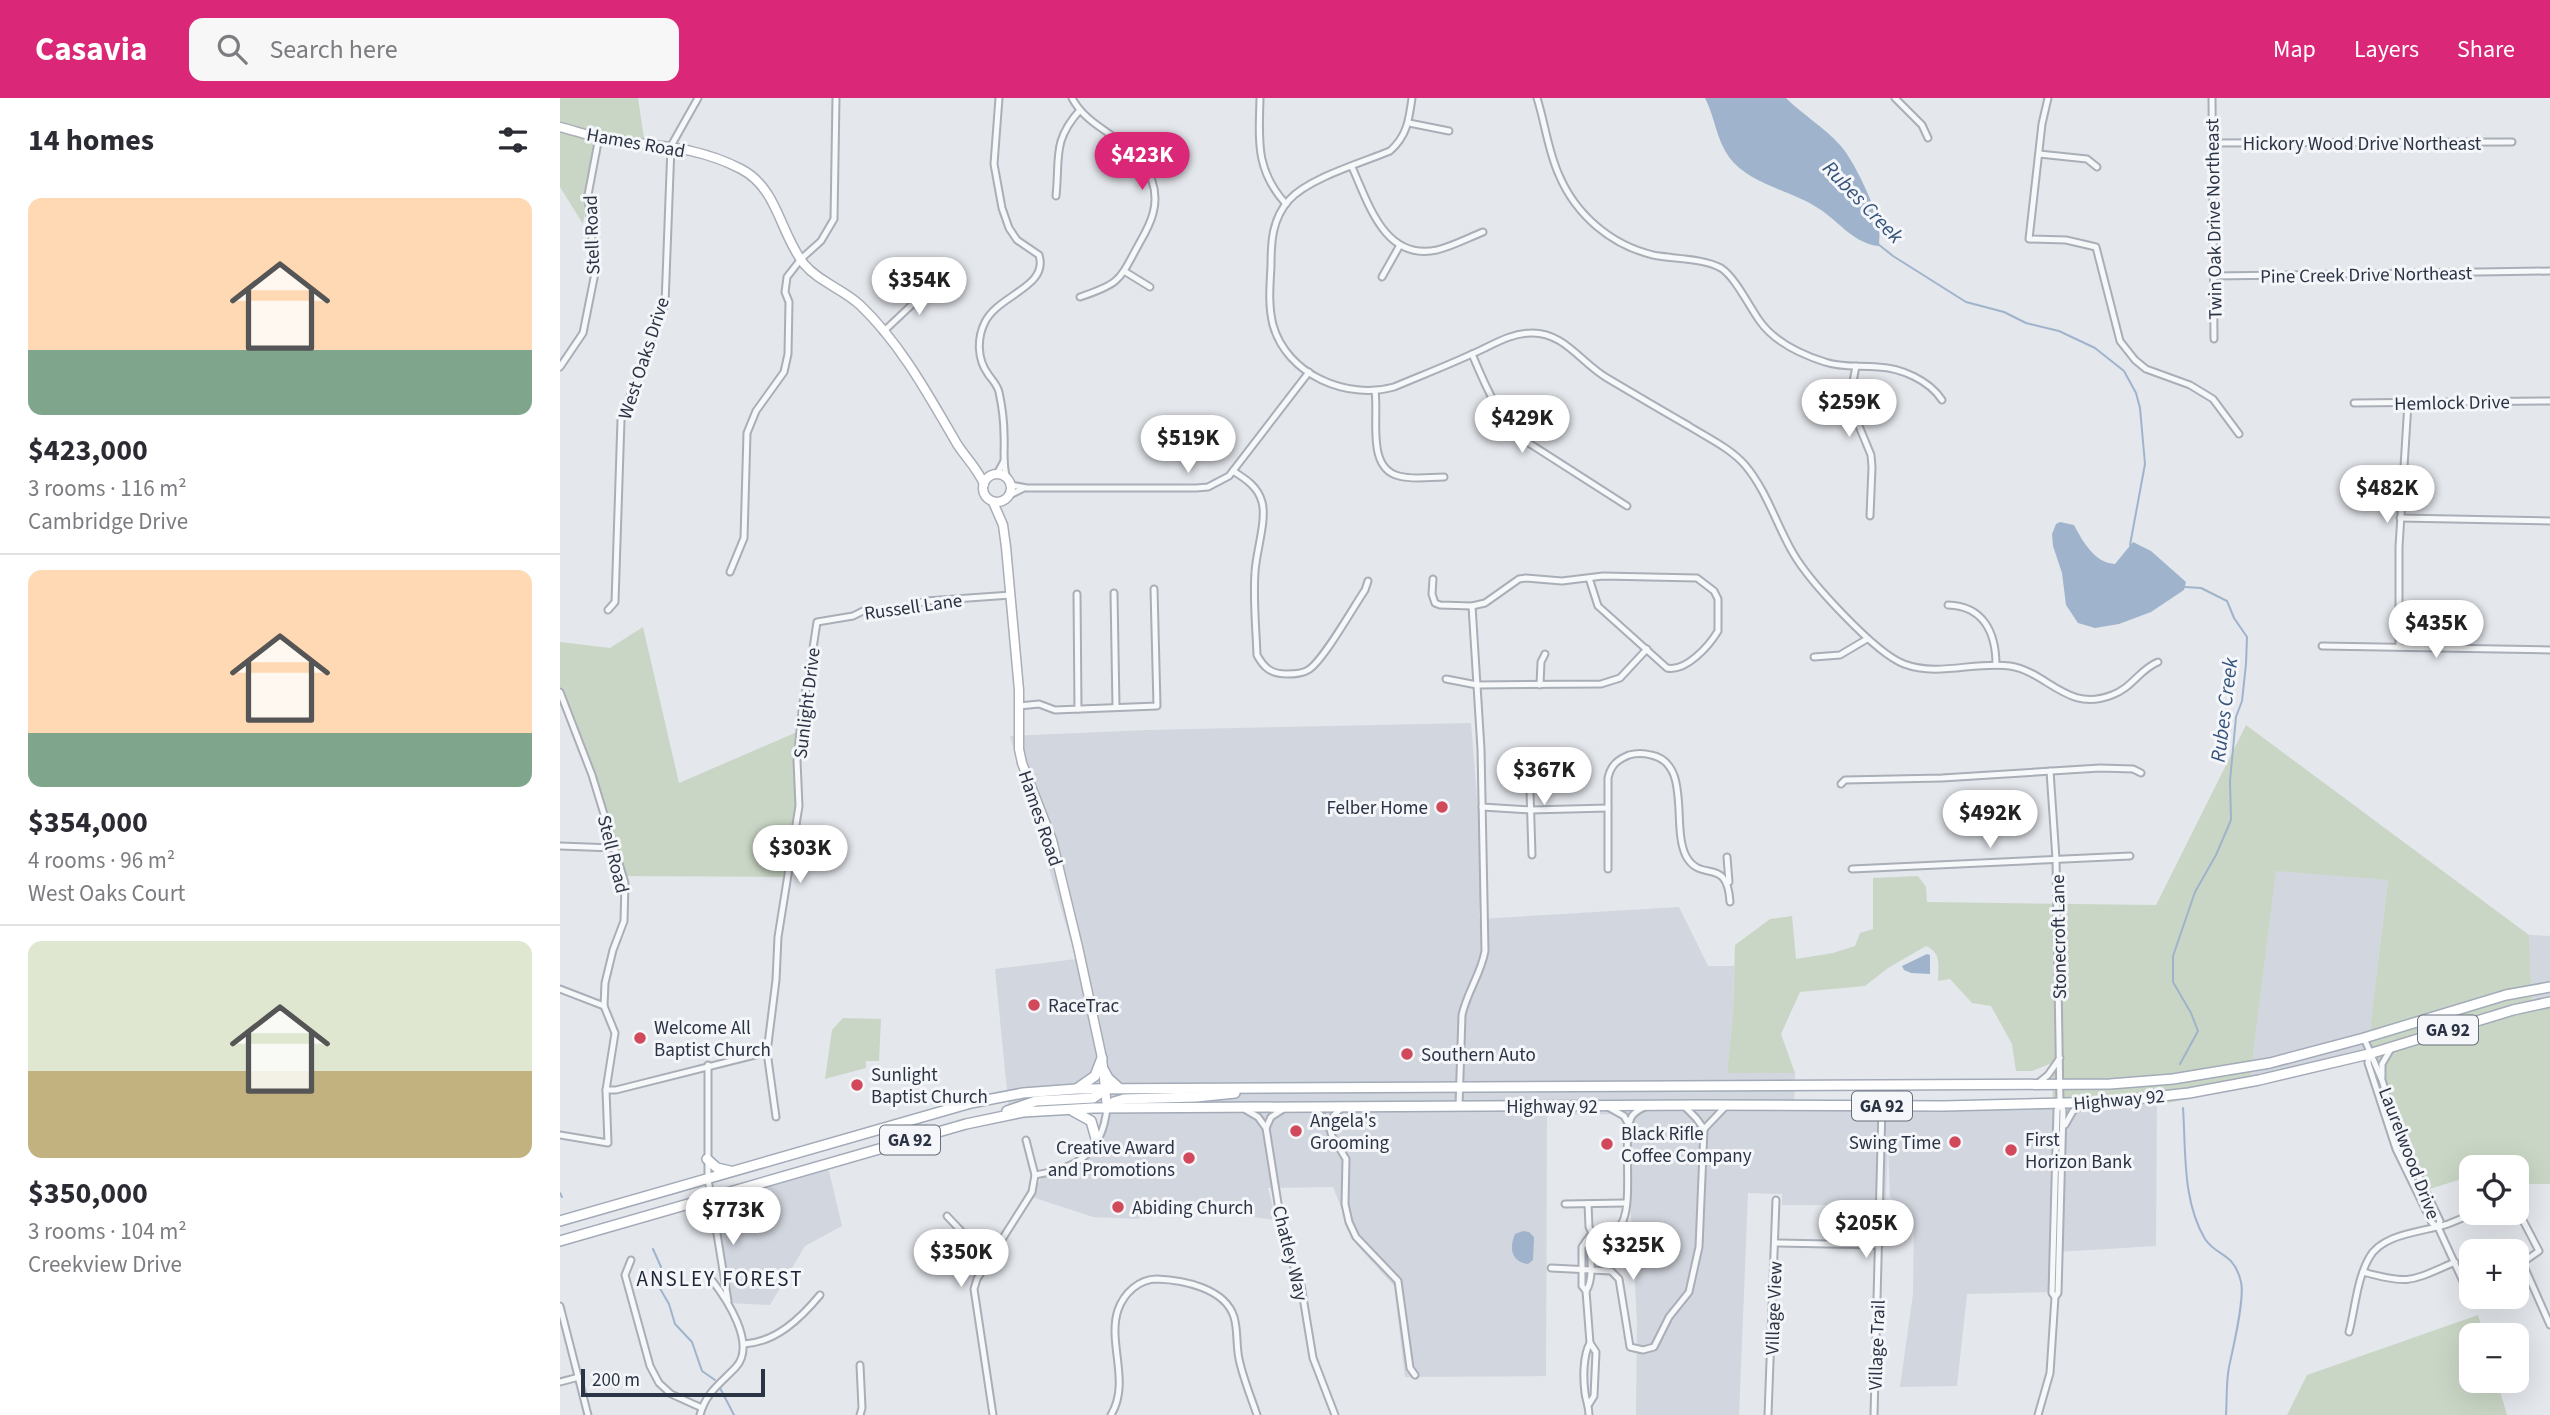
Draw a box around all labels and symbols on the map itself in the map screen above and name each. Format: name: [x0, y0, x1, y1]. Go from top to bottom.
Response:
street label: Twin Oak Drive Northeast: [2199, 118, 2230, 320]
street label: Hames Road: [584, 122, 687, 165]
street label: Hickory Wood Drive Northeast: [2243, 131, 2482, 158]
pin: $423K: [1093, 132, 1191, 192]
water label: Rubes Creek: [1816, 154, 1911, 251]
street label: Stell Road: [578, 195, 607, 275]
pin: $354K: [870, 258, 968, 317]
street label: Pine Creek Drive Northeast: [2260, 260, 2473, 291]
street label: West Oaks Drive: [612, 294, 677, 423]
pin: $259K: [1800, 380, 1898, 439]
street label: Hemlock Drive: [2394, 389, 2510, 418]
pin: $429K: [1473, 396, 1571, 455]
pin: $519K: [1139, 416, 1237, 475]
pin: $482K: [2338, 466, 2436, 525]
street label: Russell Lane: [862, 587, 964, 628]
pin: $435K: [2387, 601, 2485, 660]
street label: Sunlight Drive: [787, 646, 828, 760]
water label: Rubes Creek: [2203, 655, 2245, 764]
pin: $367K: [1495, 748, 1593, 807]
street label: Hames Road: [1011, 767, 1069, 870]
pin: $492K: [1941, 790, 2039, 850]
place label: Felber Home: [1326, 795, 1428, 822]
marker: Felber Home: [1434, 799, 1450, 815]
street label: Stell Road: [590, 812, 635, 896]
pin: $303K: [751, 826, 849, 885]
street label: Stonecroft Lane: [2045, 874, 2074, 1000]
place label: RaceTrac: [1048, 993, 1120, 1020]
marker: RaceTrac: [1026, 997, 1042, 1013]
place label: Welcome All Baptist Church: [654, 1015, 771, 1064]
road number: GA 92: [2418, 1015, 2478, 1044]
marker: Welcome All Baptist Church: [632, 1030, 648, 1046]
place label: Southern Auto: [1421, 1042, 1536, 1069]
marker: Southern Auto: [1399, 1046, 1415, 1062]
place label: Sunlight Baptist Church: [871, 1062, 988, 1111]
marker: Sunlight Baptist Church: [849, 1077, 865, 1093]
street label: Highway 92: [2072, 1083, 2166, 1118]
street label: Laurelwood Drive: [2371, 1084, 2446, 1224]
road number: GA 92: [1852, 1091, 1912, 1121]
street label: Highway 92: [1506, 1094, 1598, 1121]
place label: Angela's Grooming: [1310, 1108, 1390, 1157]
place label: Black Rifle Coffee Company: [1621, 1121, 1752, 1170]
marker: Angela's Grooming: [1288, 1123, 1304, 1139]
road number: GA 92: [880, 1126, 940, 1154]
place label: First Horizon Bank: [2025, 1127, 2132, 1176]
place label: Swing Time: [1849, 1130, 1941, 1157]
marker: Swing Time: [1947, 1134, 1963, 1150]
place label: Creative Award and Promotions: [1048, 1135, 1175, 1184]
marker: Black Rifle Coffee Company: [1599, 1136, 1615, 1152]
marker: First Horizon Bank: [2003, 1142, 2019, 1158]
marker: Creative Award and Promotions: [1181, 1150, 1197, 1166]
pin: $773K: [684, 1188, 782, 1247]
place label: Abiding Church: [1132, 1195, 1253, 1222]
marker: Abiding Church: [1110, 1199, 1126, 1215]
pin: $205K: [1817, 1200, 1915, 1260]
street label: Chatley Way: [1265, 1203, 1314, 1304]
pin: $325K: [1584, 1222, 1682, 1282]
pin: $350K: [912, 1230, 1010, 1289]
street label: Village View: [1759, 1260, 1790, 1355]
district label: ANSLEY FOREST: [637, 1264, 803, 1294]
street label: Village Trail: [1862, 1299, 1893, 1391]
scale bar: [581, 1366, 765, 1398]

